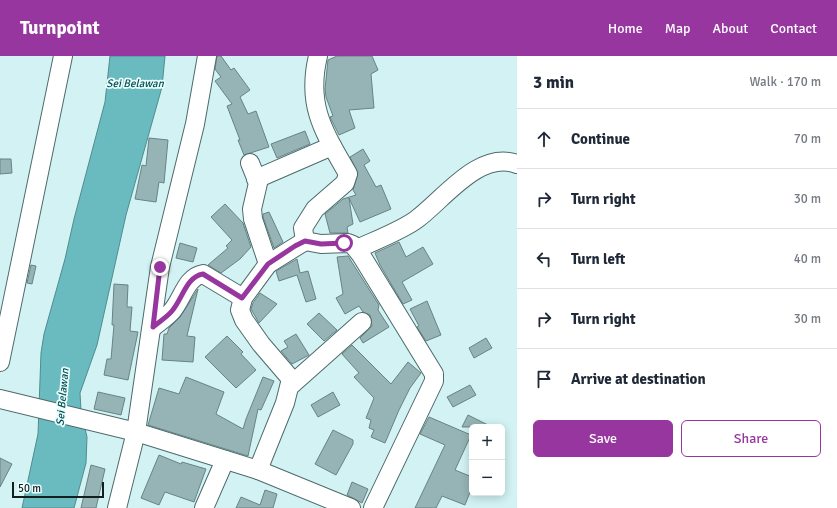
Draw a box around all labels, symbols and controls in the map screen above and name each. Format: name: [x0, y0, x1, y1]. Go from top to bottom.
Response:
text: Turnpoint: [20, 16, 100, 40]
text: Home: [608, 20, 643, 37]
text: Map: [665, 20, 690, 37]
text: About: [712, 20, 748, 37]
text: Contact: [770, 20, 817, 37]
text: 3 min: [533, 72, 574, 93]
text: Walk · 170 m: [750, 74, 821, 90]
water label: Sei Belawan: [106, 77, 165, 90]
icon: ahead: [533, 128, 555, 150]
text: Continue: [571, 130, 630, 148]
text: 70 m: [794, 131, 821, 147]
icon: right: [533, 188, 555, 210]
text: Turn right: [571, 190, 636, 208]
text: 30 m: [794, 191, 821, 207]
route start: [335, 234, 353, 252]
icon: left: [533, 248, 555, 270]
text: Turn left: [571, 250, 625, 268]
text: 40 m: [794, 251, 821, 267]
route end: [151, 258, 169, 276]
icon: right: [533, 308, 555, 330]
text: Turn right: [571, 310, 636, 328]
text: 30 m: [794, 311, 821, 327]
water label: Sei Belawan: [54, 367, 72, 426]
icon: arrive: [533, 368, 555, 390]
text: Arrive at destination: [571, 370, 706, 388]
button: Save: [533, 420, 673, 457]
button: Share: [681, 420, 821, 457]
map controls: [469, 424, 505, 496]
button: +: [469, 424, 505, 460]
button: −: [469, 460, 505, 496]
scale bar: [12, 480, 104, 499]
text: 50 m: [18, 482, 41, 495]

